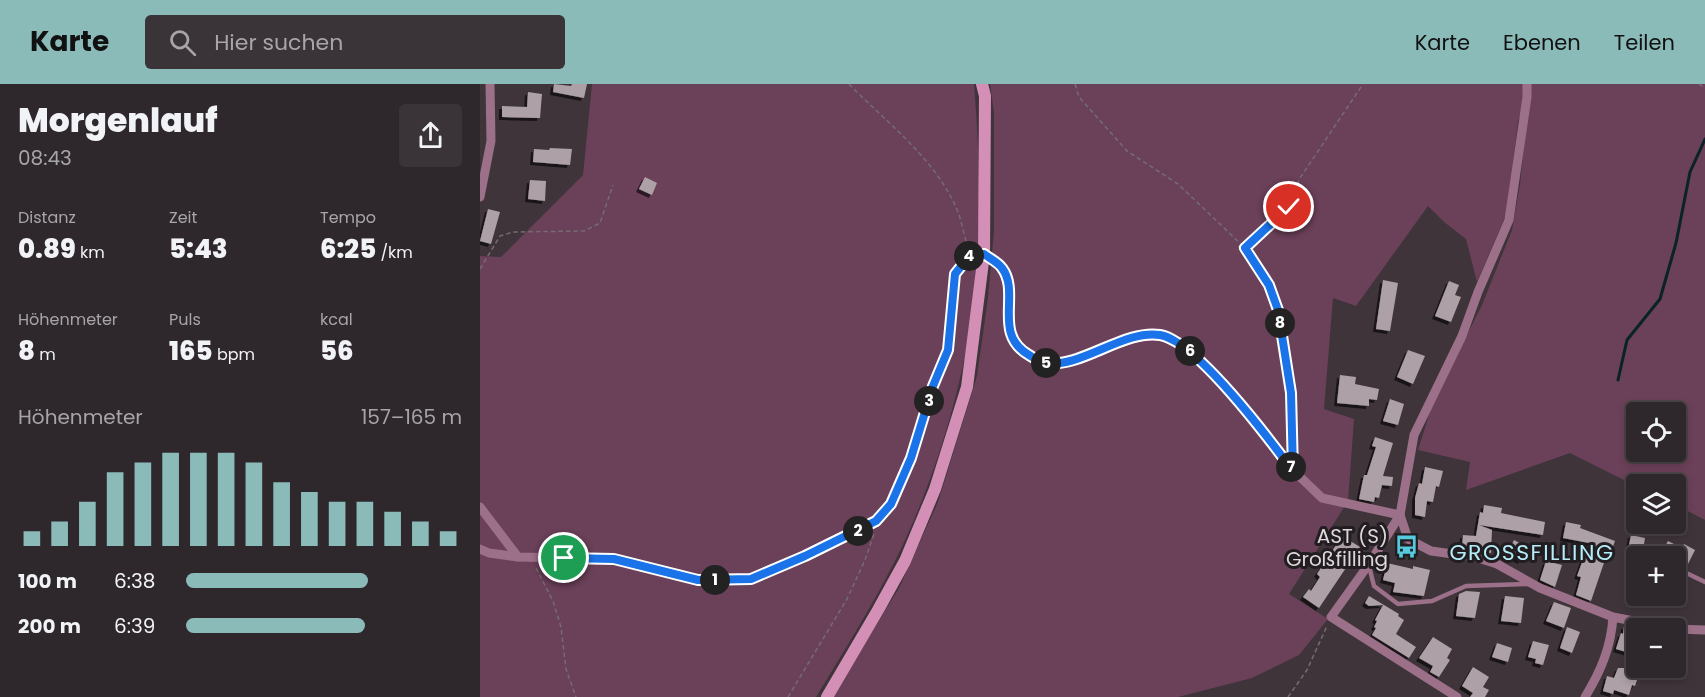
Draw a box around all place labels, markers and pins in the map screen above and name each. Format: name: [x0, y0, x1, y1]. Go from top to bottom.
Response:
pin: [1263, 181, 1314, 232]
pin: 4: [954, 241, 984, 271]
pin: 8: [1265, 308, 1295, 338]
pin: 6: [1175, 336, 1205, 366]
pin: 5: [1031, 348, 1061, 378]
pin: 3: [914, 386, 944, 416]
pin: 7: [1276, 452, 1306, 482]
pin: 2: [843, 516, 873, 546]
place label: AST (S) Großfilling: [1286, 522, 1388, 573]
pin: [538, 532, 589, 583]
bus stop icon: AST (S) Großfilling: [1393, 534, 1419, 560]
pin: 1: [700, 565, 730, 595]

